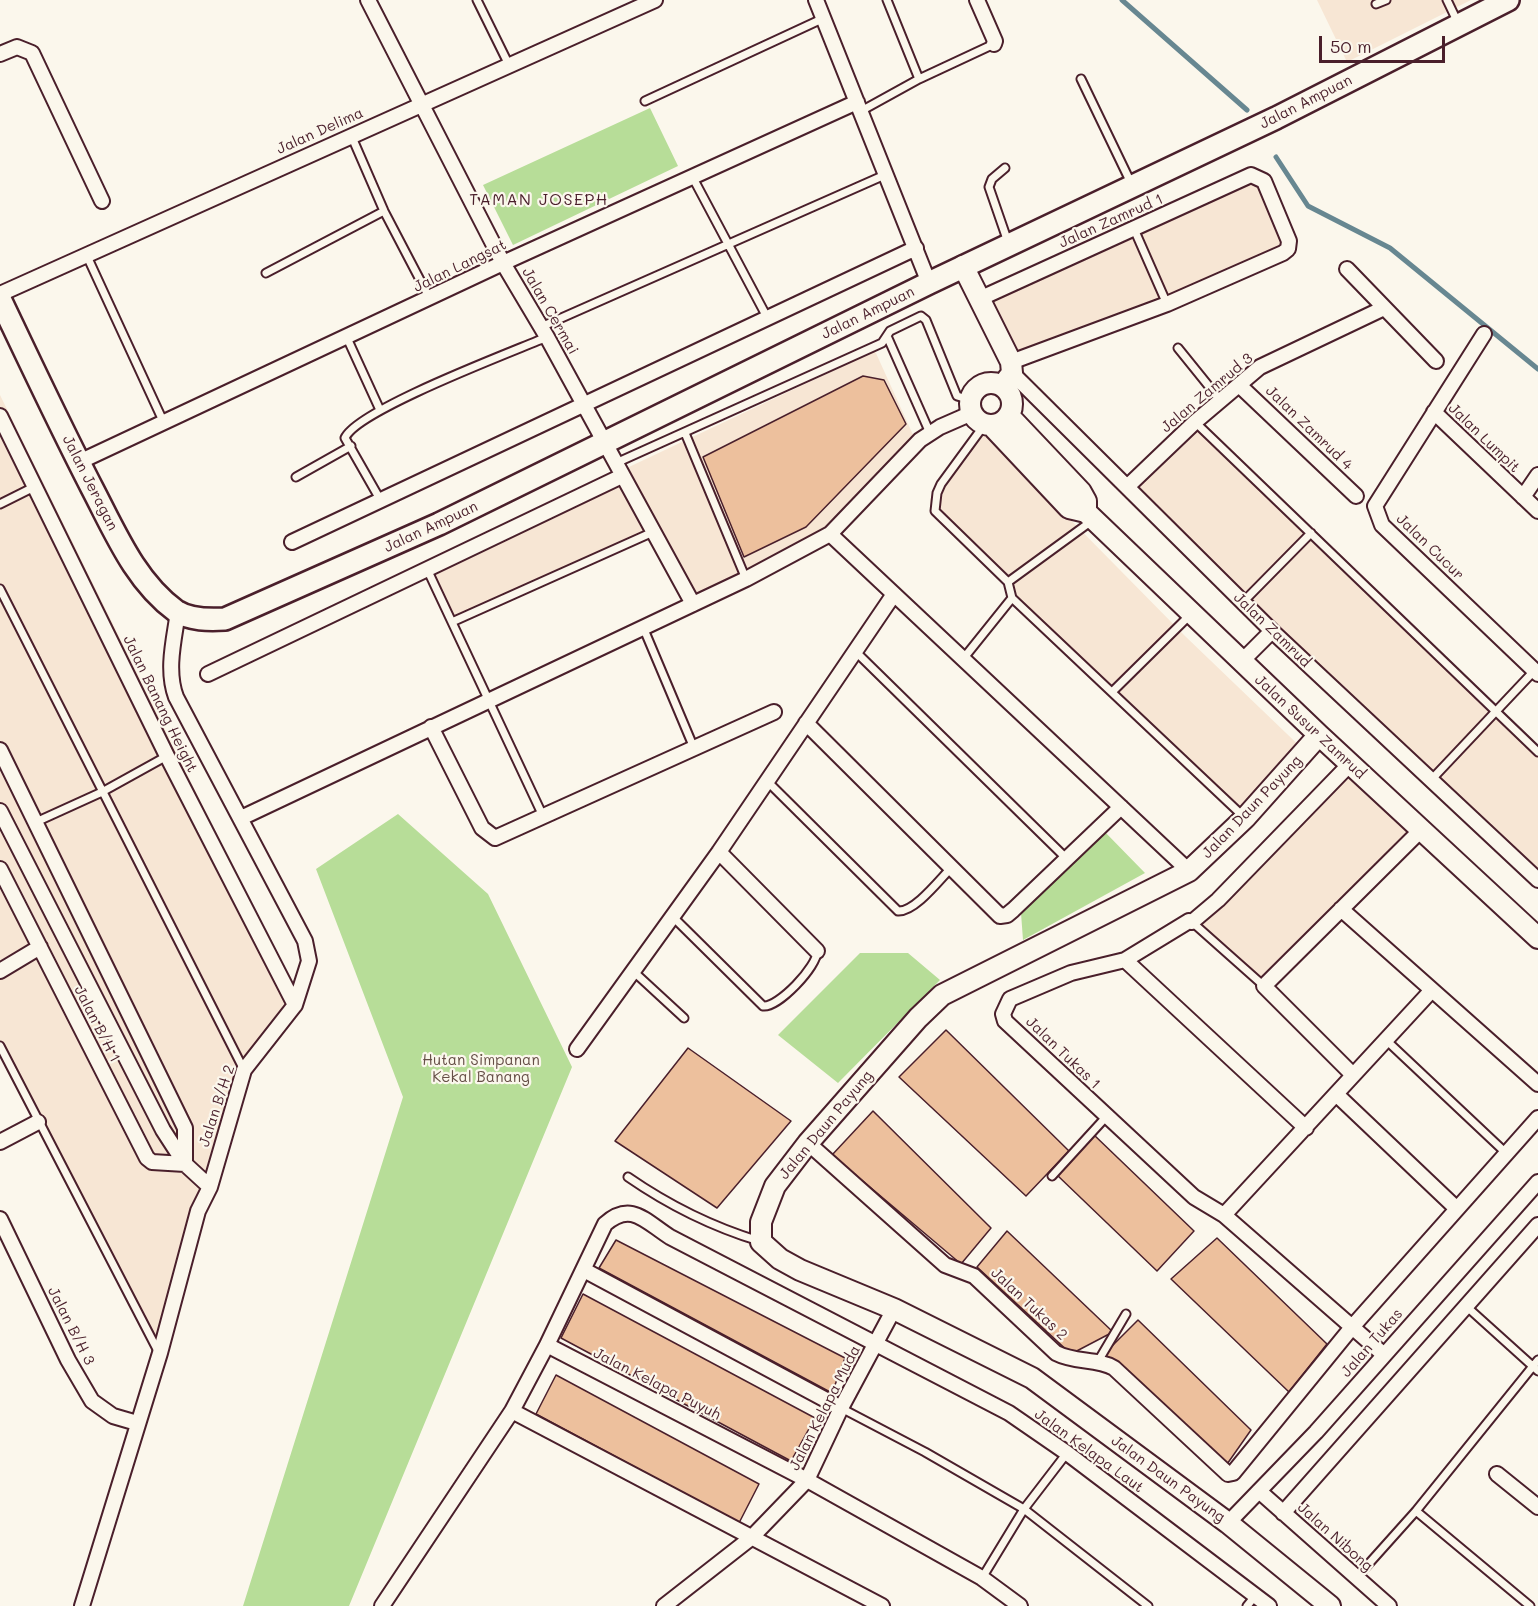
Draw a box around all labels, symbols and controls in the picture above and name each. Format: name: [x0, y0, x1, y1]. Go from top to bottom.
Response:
scale bar: [1322, 24, 1448, 62]
text: 50 m: [1330, 34, 1372, 58]
street label: Jalan Ampuan: [1257, 71, 1355, 133]
street label: Jalan Delima: [274, 104, 366, 158]
district label: TAMAN JOSEPH: [469, 190, 609, 210]
street label: Jalan Zamrud 1: [1056, 190, 1166, 252]
street label: Jalan Langsat: [411, 236, 509, 296]
street label: Jalan Cermai: [518, 264, 582, 358]
street label: Jalan Ampuan: [819, 283, 917, 343]
street label: Jalan Zamrud 3: [1158, 349, 1256, 437]
street label: Jalan Zamrud 4: [1262, 382, 1356, 474]
street label: Jalan Lumpit: [1445, 399, 1523, 477]
street label: Jalan Jeragan: [58, 432, 122, 534]
street label: Jalan Ampuan: [381, 497, 481, 557]
street label: Jalan Cucur: [1392, 510, 1468, 584]
street label: Jalan Zamrud: [1230, 589, 1314, 671]
street label: Jalan Banang Height: [119, 633, 201, 775]
street label: Jalan Susur Zamrud: [1251, 671, 1369, 783]
street label: Jalan Daun Payung: [1198, 752, 1306, 862]
street label: Jalan B/H 1: [70, 983, 124, 1065]
street label: Jalan Tukas 1: [1022, 1013, 1104, 1093]
park label: Hutan Simpanan Kekal Banang: [422, 1051, 540, 1086]
street label: Jalan B/H 2: [195, 1063, 239, 1149]
street label: Jalan Daun Payung: [775, 1067, 877, 1183]
street label: Jalan Tukas 2: [987, 1264, 1071, 1344]
street label: Jalan B/H 3: [44, 1284, 98, 1368]
street label: Jalan Tukas: [1337, 1305, 1407, 1381]
street label: Jalan Kelapa Muda: [786, 1343, 864, 1473]
street label: Jalan Kelapa Puyuh: [590, 1344, 724, 1424]
street label: Jalan Kelapa Laut: [1031, 1405, 1147, 1497]
street label: Jalan Daun Payung: [1108, 1432, 1228, 1526]
street label: Jalan Nibong: [1294, 1499, 1376, 1575]

